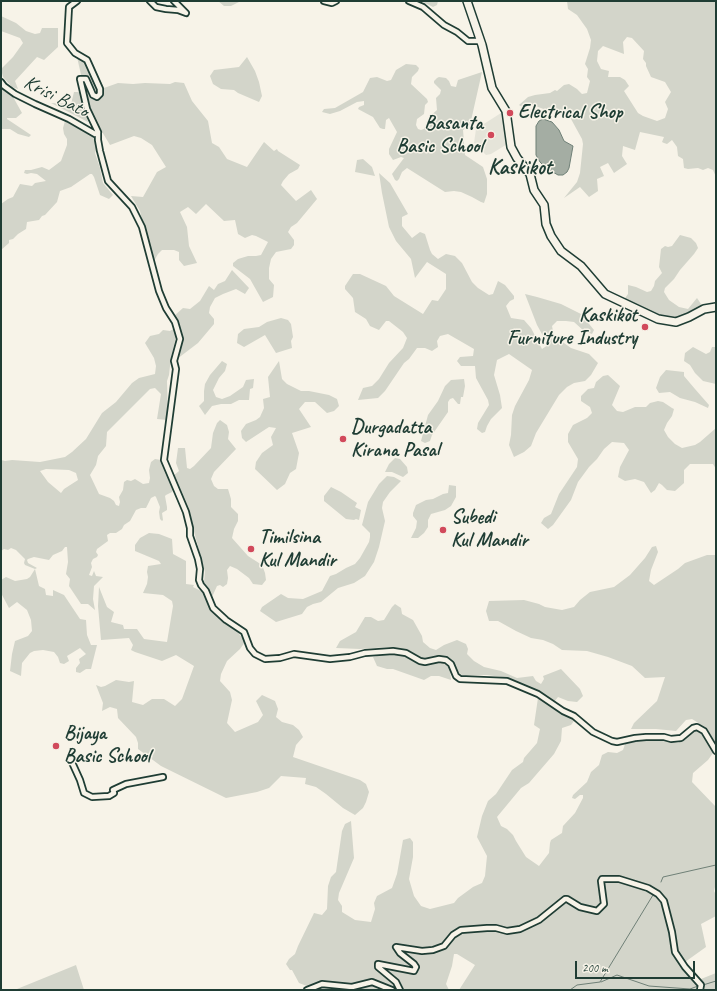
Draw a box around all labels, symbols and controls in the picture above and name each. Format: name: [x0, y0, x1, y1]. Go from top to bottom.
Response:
street label: Krisi Bato: [20, 71, 92, 123]
place label: Electrical Shop: [518, 101, 622, 125]
marker: Electrical Shop: [505, 108, 515, 118]
place label: Basanta Basic School: [397, 112, 483, 159]
marker: Basanta Basic School: [486, 130, 496, 140]
district label: Kaskikot: [488, 155, 552, 181]
place label: Kaskikot Furniture Industry: [507, 304, 637, 351]
marker: Kaskikot Furniture Industry: [640, 322, 650, 332]
place label: Durgadatta Kirana Pasal: [351, 416, 439, 463]
marker: Durgadatta Kirana Pasal: [338, 434, 348, 444]
place label: Subedi Kul Mandir: [451, 506, 528, 553]
marker: Subedi Kul Mandir: [438, 525, 448, 535]
place label: Timilsina Kul Mandir: [259, 526, 336, 573]
marker: Timilsina Kul Mandir: [246, 544, 256, 554]
place label: Bijaya Basic School: [64, 722, 150, 769]
marker: Bijaya Basic School: [51, 741, 61, 751]
scale bar: [577, 953, 697, 979]
text: 200 m: [582, 960, 608, 976]

